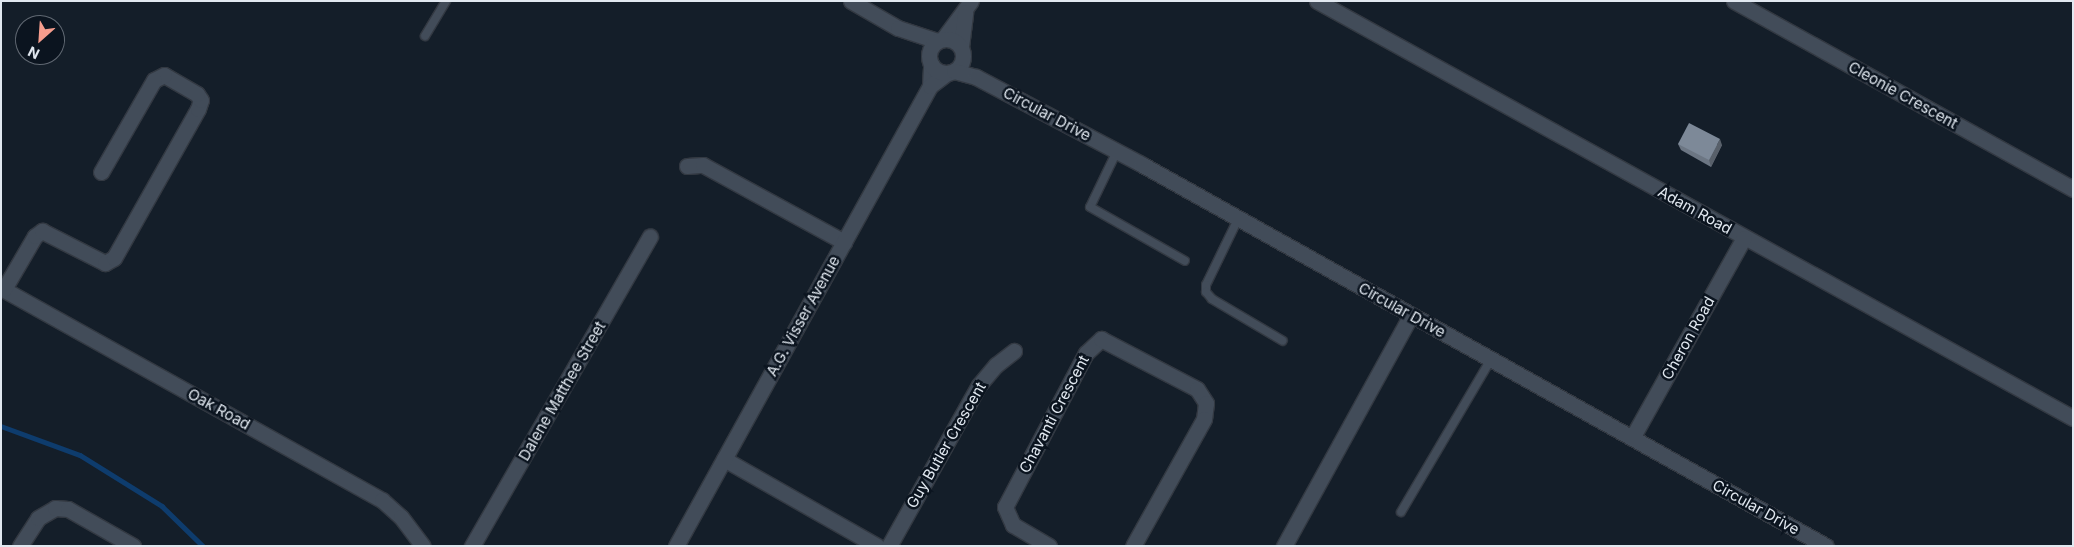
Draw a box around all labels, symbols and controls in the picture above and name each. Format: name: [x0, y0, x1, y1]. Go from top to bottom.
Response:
north arrow: [15, 15, 65, 65]
text: N: [25, 43, 42, 63]
street label: Cleonie Crescent: [1845, 58, 1961, 132]
street label: Circular Drive: [1000, 83, 1094, 145]
street label: Adam Road: [1655, 182, 1735, 238]
street label: A.G. Visser Avenue: [762, 253, 844, 379]
street label: Circular Drive: [1355, 279, 1449, 341]
street label: Cheron Road: [1658, 293, 1718, 383]
street label: Dalene Matthee Street: [515, 318, 609, 464]
street label: Chavanti Crescent: [1015, 352, 1093, 476]
street label: Guy Butler Crescent: [903, 379, 989, 511]
street label: Oak Road: [185, 385, 253, 433]
street label: Circular Drive: [1709, 476, 1803, 538]

